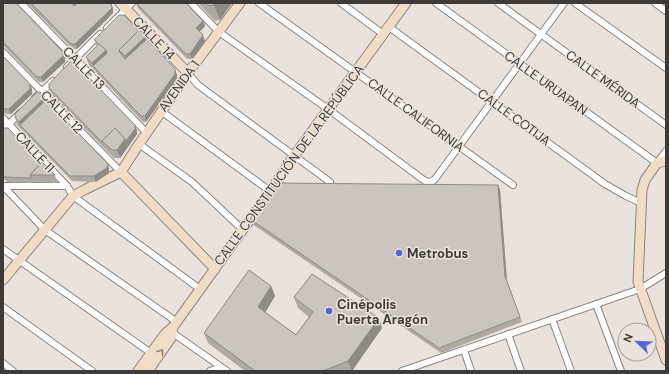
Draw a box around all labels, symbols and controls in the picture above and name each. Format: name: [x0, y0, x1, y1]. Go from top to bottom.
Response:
street label: CALLE 14: [129, 13, 179, 63]
street label: CALLE 13: [59, 43, 109, 93]
street label: CALLE MÉRIDA: [562, 45, 645, 112]
street label: CALLE URUAPAN: [501, 47, 591, 119]
street label: AVENIDA 1: [155, 57, 203, 115]
street label: CALLE CONSTITUCIÓN DE LA REPÚBLICA: [210, 60, 368, 269]
street label: CALLE CALIFORNIA: [364, 74, 468, 156]
street label: CALLE COTIJA: [474, 85, 554, 149]
street label: CALLE 12: [37, 87, 87, 137]
street label: CALLE 11: [12, 128, 58, 176]
place label: Metrobus: [407, 245, 469, 262]
marker: Metrobus: [394, 248, 404, 258]
place label: Cinépolis Puerta Aragón: [337, 296, 428, 328]
marker: Cinépolis Puerta Aragón: [324, 306, 334, 316]
north arrow: [617, 322, 657, 362]
text: N: [620, 332, 636, 345]
one-way arrow: [156, 350, 163, 357]

